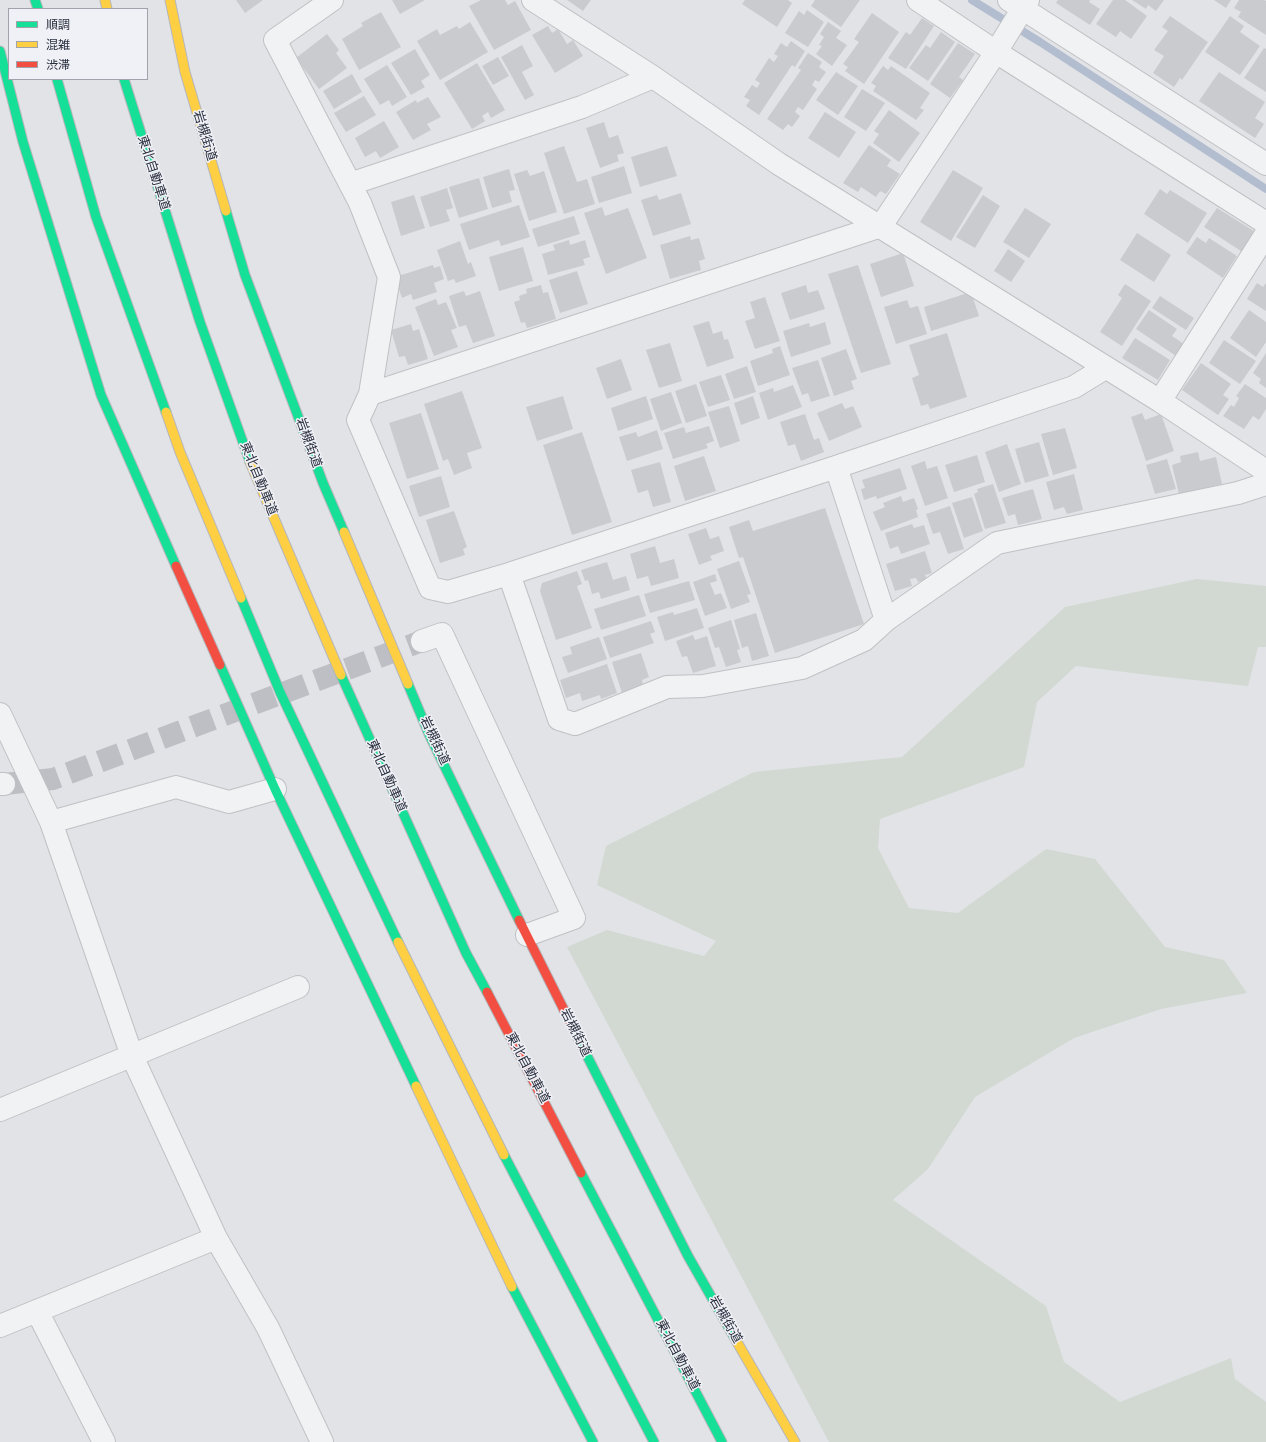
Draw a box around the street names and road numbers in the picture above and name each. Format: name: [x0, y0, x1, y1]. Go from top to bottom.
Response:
street label: 岩槻街道: [189, 109, 219, 163]
street label: 東北自動車道: [134, 133, 172, 213]
street label: 岩槻街道: [292, 416, 324, 470]
street label: 東北自動車道: [236, 440, 280, 518]
street label: 岩槻街道: [416, 714, 452, 768]
street label: 東北自動車道: [363, 737, 409, 815]
street label: 岩槻街道: [556, 1006, 594, 1060]
street label: 東北自動車道: [502, 1030, 552, 1106]
street label: 岩槻街道: [705, 1294, 745, 1346]
street label: 東北自動車道: [652, 1317, 702, 1393]

